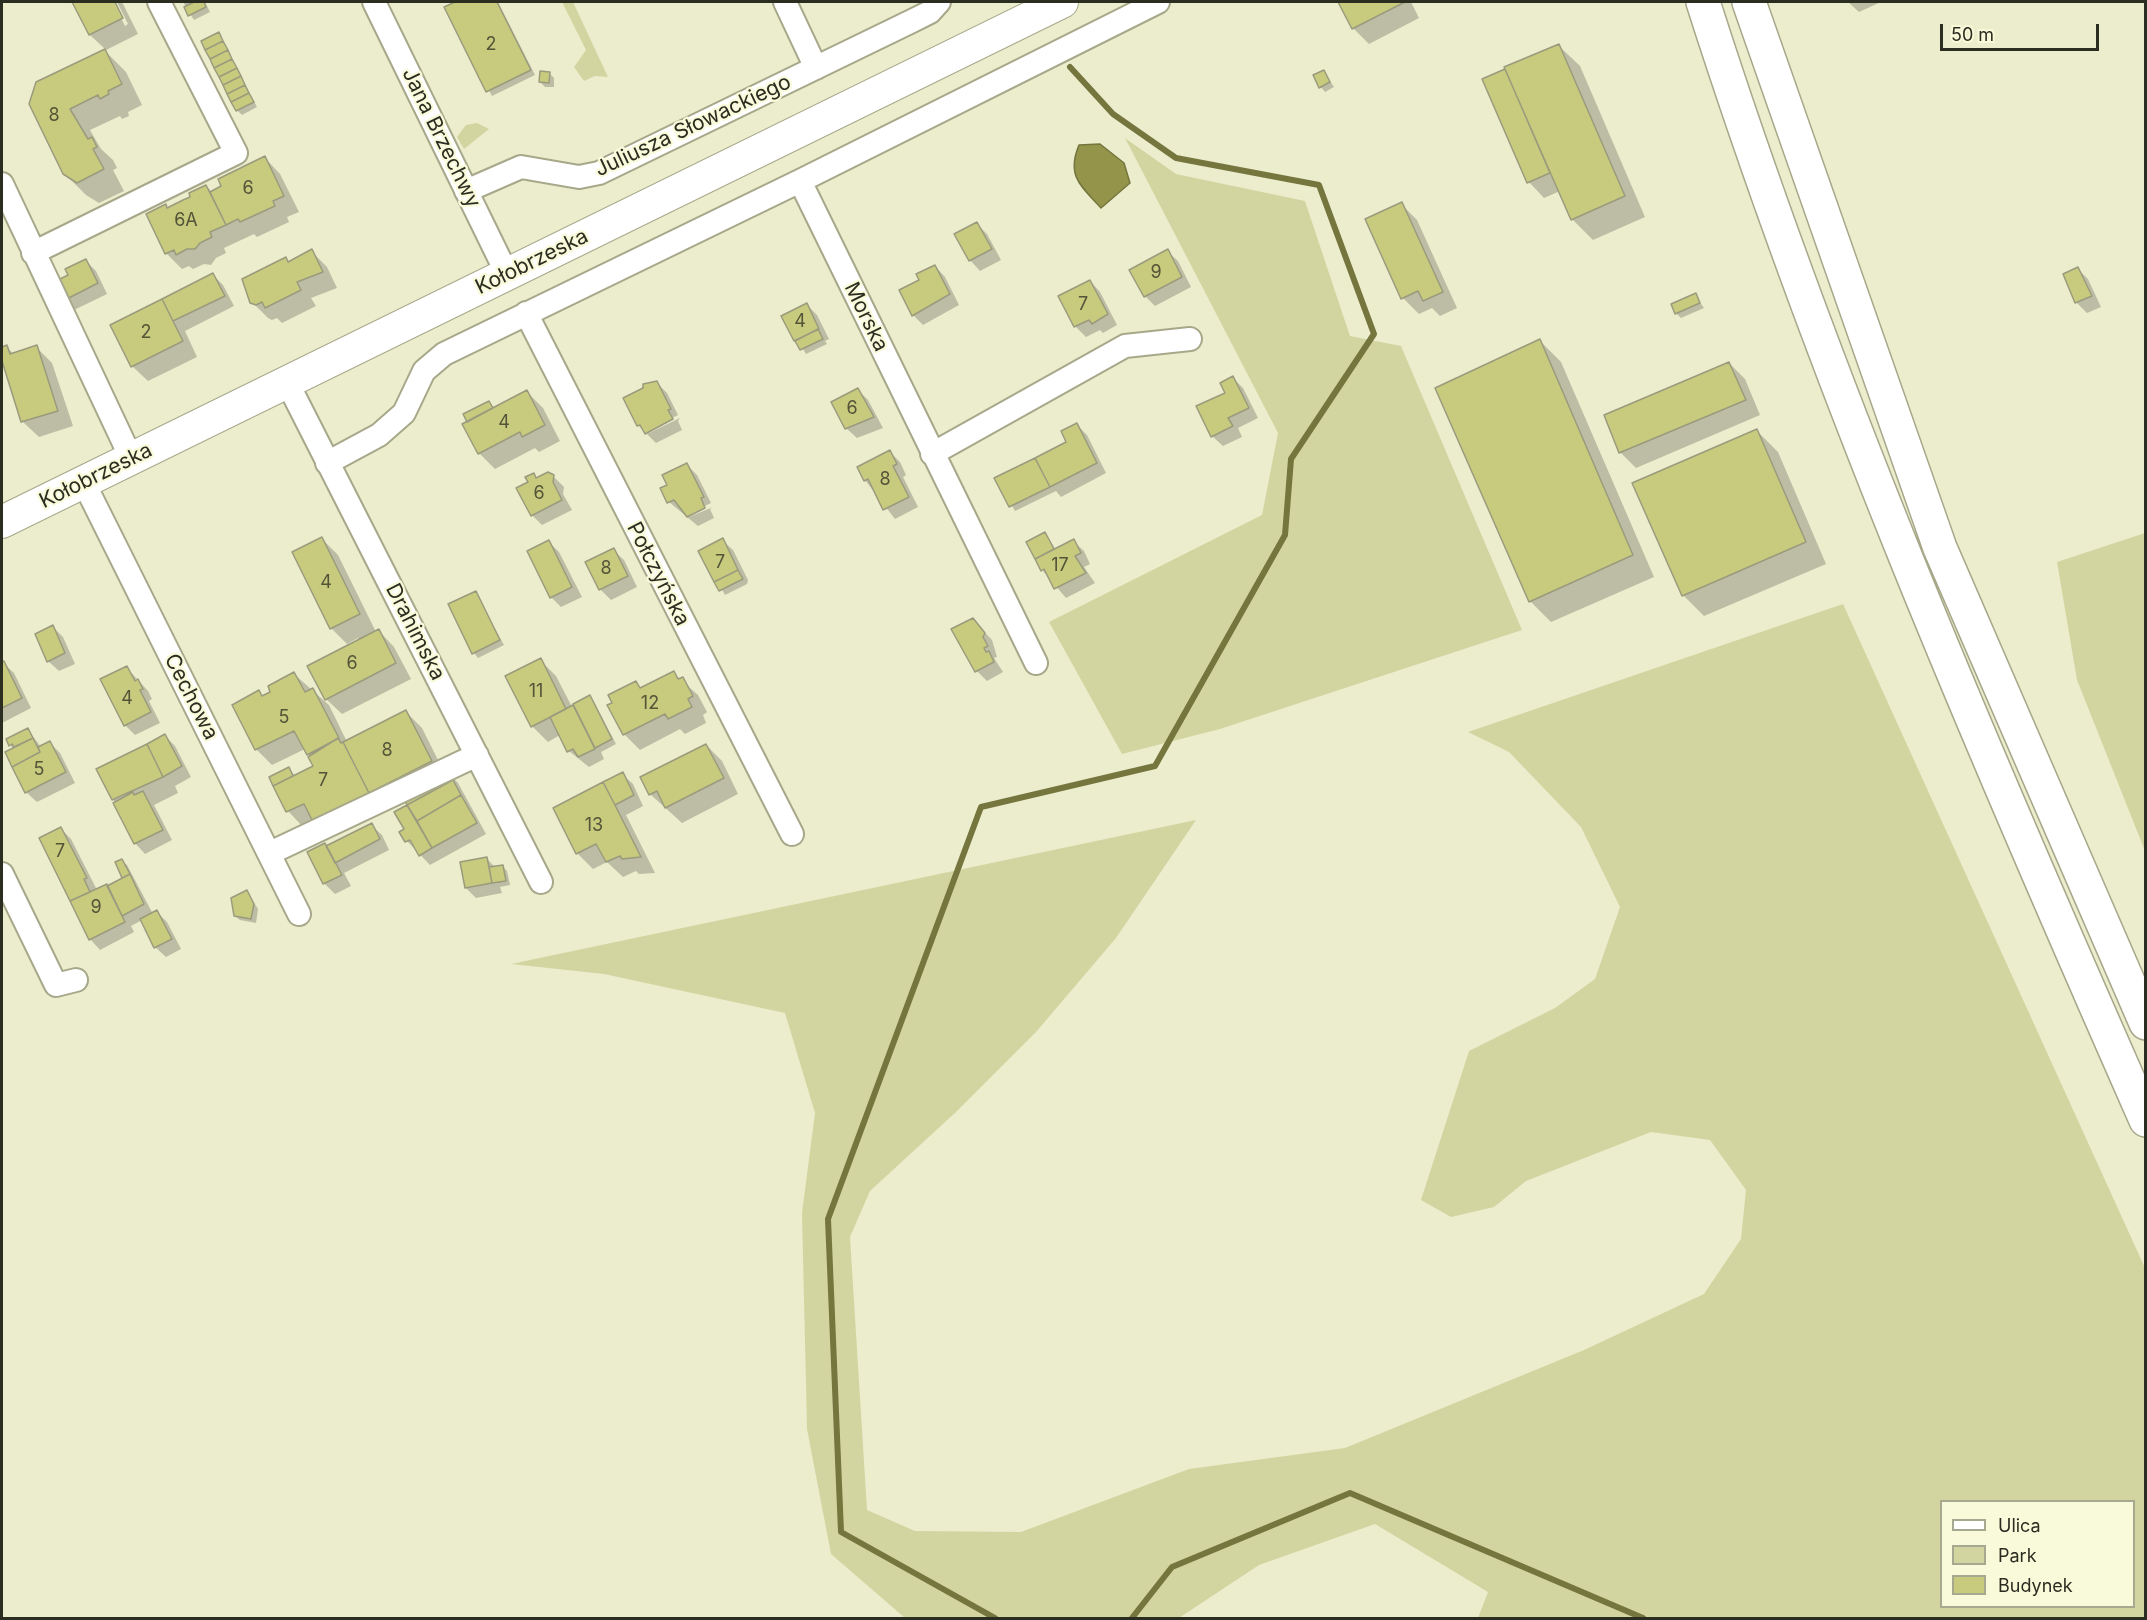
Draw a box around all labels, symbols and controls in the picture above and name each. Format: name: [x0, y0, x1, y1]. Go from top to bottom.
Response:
scale bar: [1943, 12, 2102, 50]
text: 50 m: [1951, 24, 1994, 45]
house number: 2: [486, 34, 496, 56]
street label: Jana Brzechwy: [396, 64, 486, 212]
street label: Juliusza Słowackiego: [591, 69, 795, 183]
house number: 8: [48, 105, 60, 127]
house number: 6: [242, 178, 254, 200]
house number: 6A: [174, 210, 198, 232]
street label: Kołobrzeska: [472, 224, 592, 300]
house number: 9: [1150, 262, 1162, 284]
street label: Morska: [838, 278, 894, 356]
house number: 7: [1078, 294, 1088, 316]
house number: 4: [794, 311, 806, 333]
house number: 2: [141, 322, 151, 344]
house number: 6: [846, 398, 858, 420]
house number: 4: [498, 412, 510, 434]
street label: Kołobrzeska: [36, 438, 156, 514]
house number: 8: [879, 469, 891, 491]
house number: 6: [533, 483, 545, 505]
street label: Połczyńska: [621, 518, 695, 630]
house number: 7: [715, 552, 725, 574]
house number: 17: [1051, 555, 1069, 577]
house number: 8: [600, 558, 612, 580]
house number: 4: [320, 572, 332, 594]
street label: Drahimska: [380, 579, 450, 685]
street label: Cechowa: [159, 650, 223, 744]
house number: 6: [346, 653, 358, 675]
house number: 11: [529, 681, 543, 703]
house number: 4: [121, 688, 133, 710]
house number: 12: [641, 693, 659, 715]
house number: 5: [279, 707, 289, 729]
house number: 8: [381, 740, 393, 762]
house number: 5: [34, 759, 44, 781]
house number: 7: [318, 770, 328, 792]
house number: 13: [585, 815, 603, 837]
house number: 7: [55, 841, 65, 863]
house number: 9: [90, 897, 102, 919]
legend: [1940, 1500, 2135, 1608]
text: Ulica: [1998, 1515, 2041, 1536]
text: Park: [1998, 1545, 2037, 1566]
text: Budynek: [1998, 1575, 2073, 1596]

